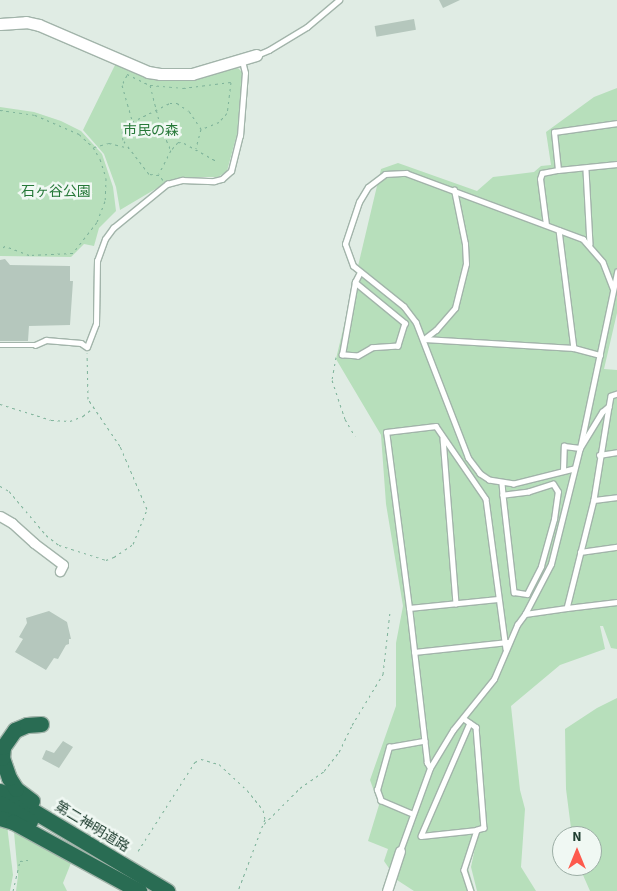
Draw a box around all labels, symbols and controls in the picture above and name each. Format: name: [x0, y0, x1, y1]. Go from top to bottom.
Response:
park label: 市民の森: [123, 123, 179, 139]
park label: 石ヶ谷公園: [21, 184, 91, 200]
street label: 第二神明道路: [52, 798, 132, 856]
north arrow: [552, 826, 602, 876]
text: N: [572, 827, 582, 847]

